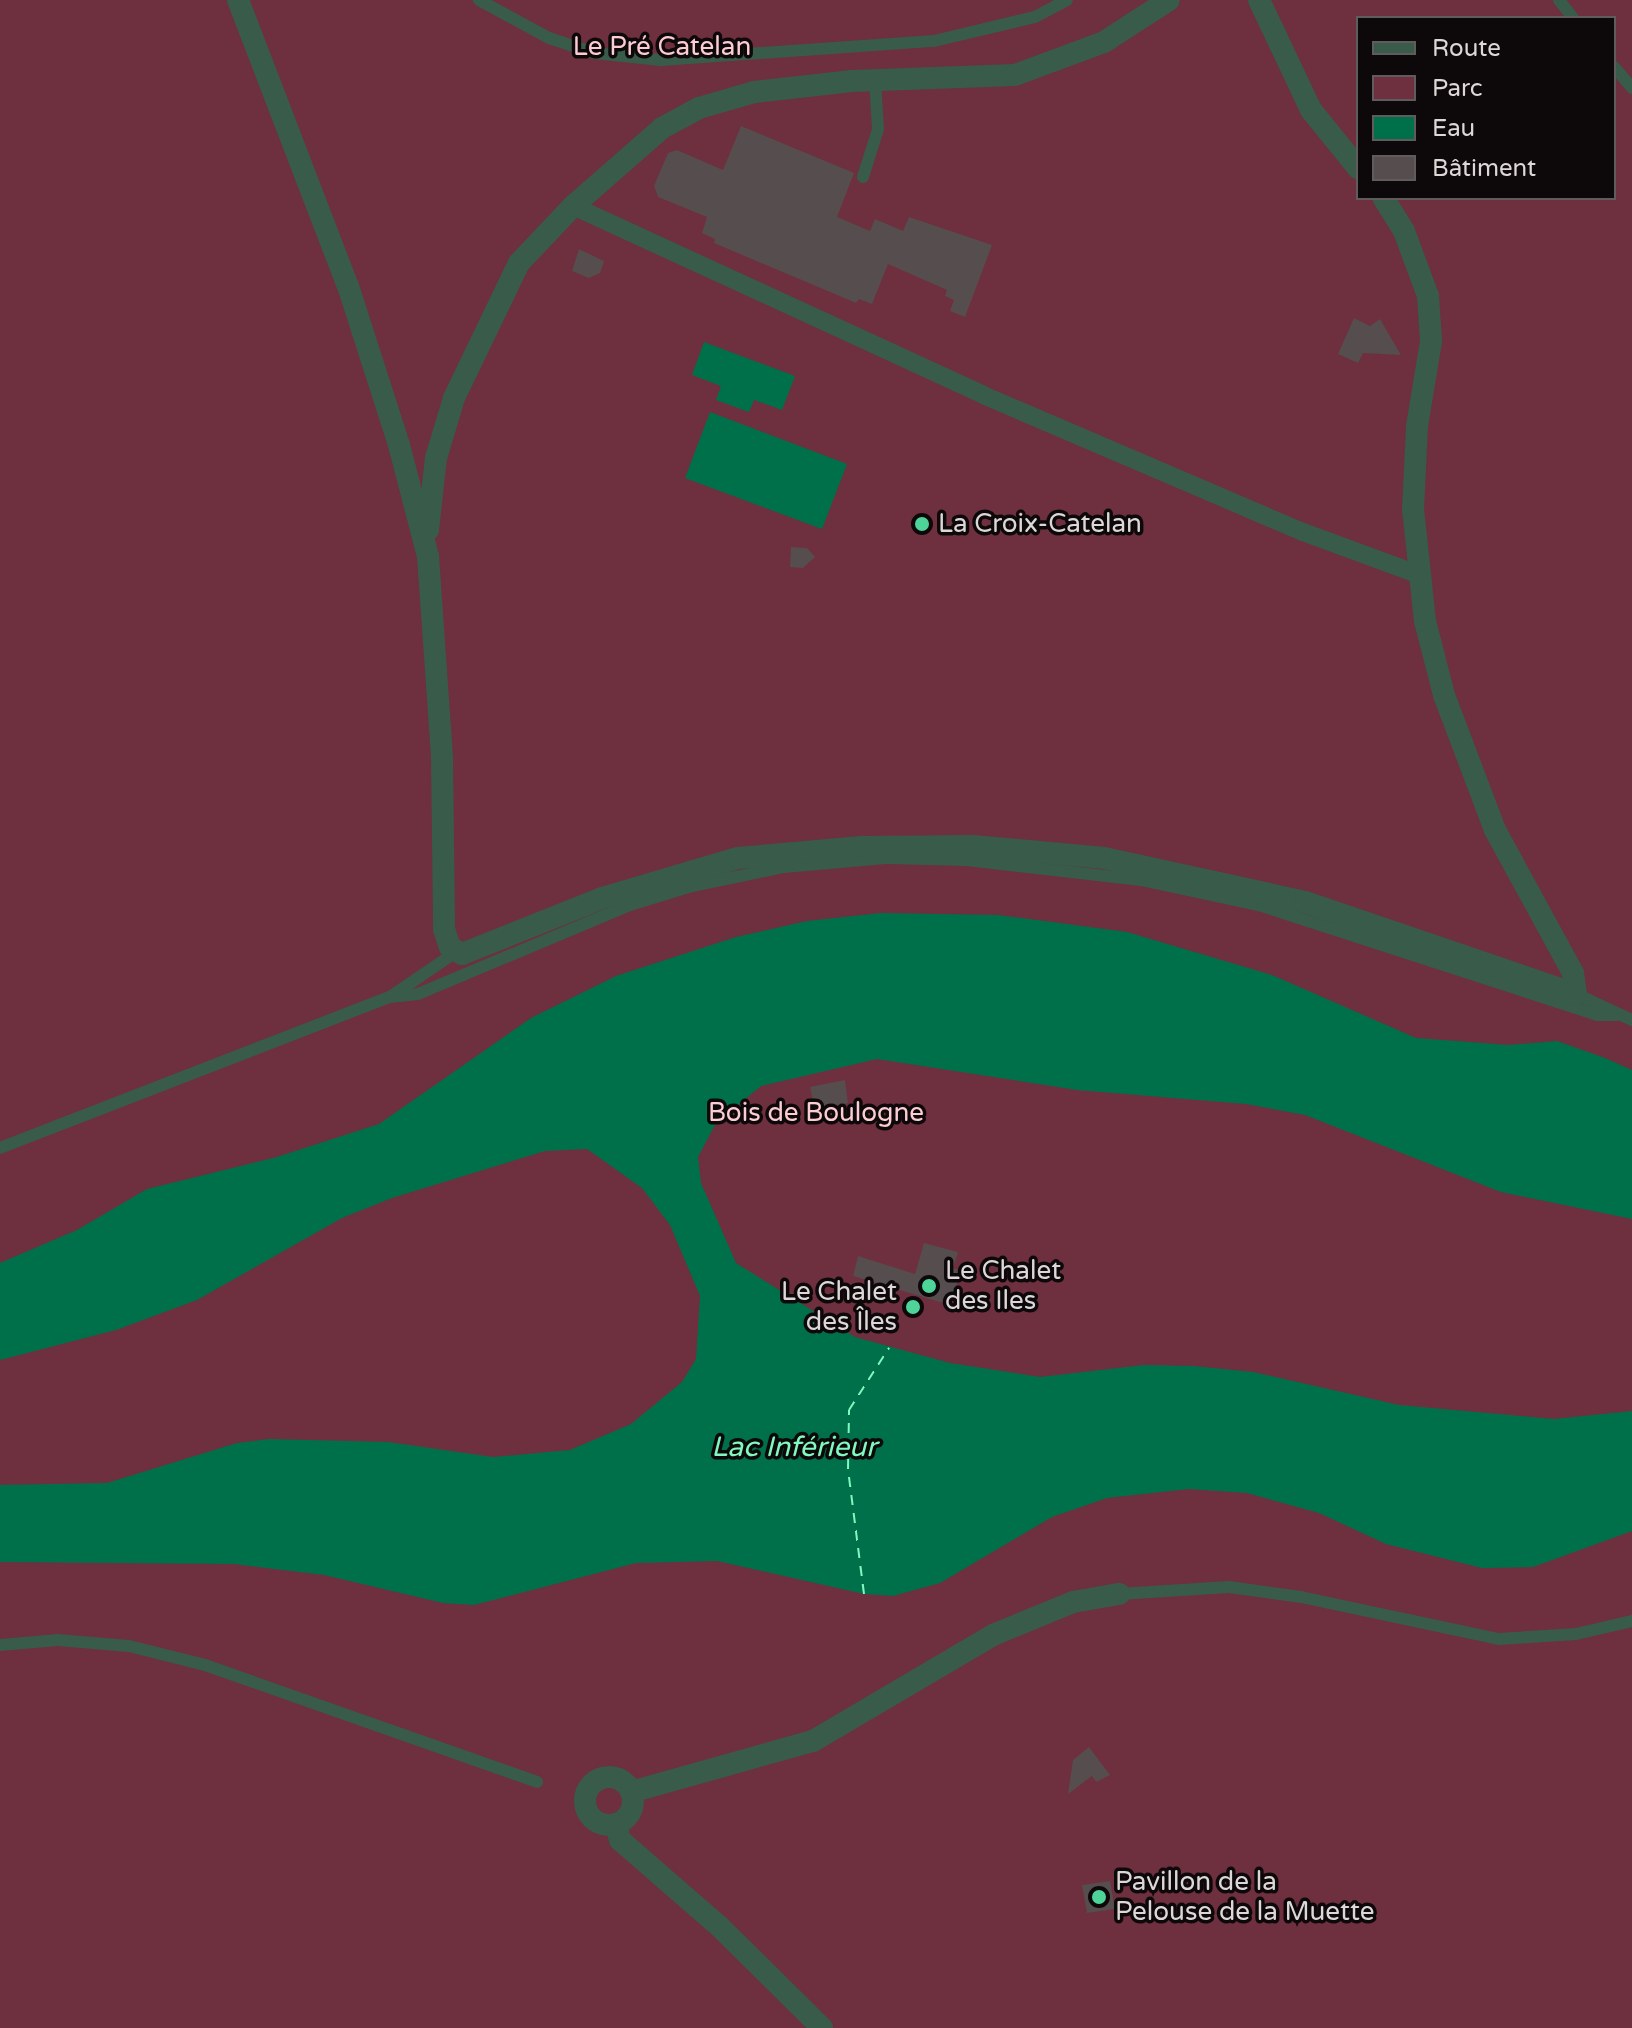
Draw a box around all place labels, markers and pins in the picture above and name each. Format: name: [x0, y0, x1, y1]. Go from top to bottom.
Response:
place label: La Croix-Catelan: [938, 508, 1142, 540]
marker: La Croix-Catelan: [913, 515, 931, 533]
place label: Le Chalet des Iles: [945, 1255, 1061, 1316]
place label: Le Chalet des Îles: [781, 1276, 897, 1338]
marker: Le Chalet des Iles: [920, 1277, 938, 1295]
marker: Le Chalet des Îles: [904, 1298, 922, 1316]
place label: Pavillon de la Pelouse de la Muette: [1115, 1866, 1374, 1928]
marker: Pavillon de la Pelouse de la Muette: [1090, 1888, 1108, 1906]

